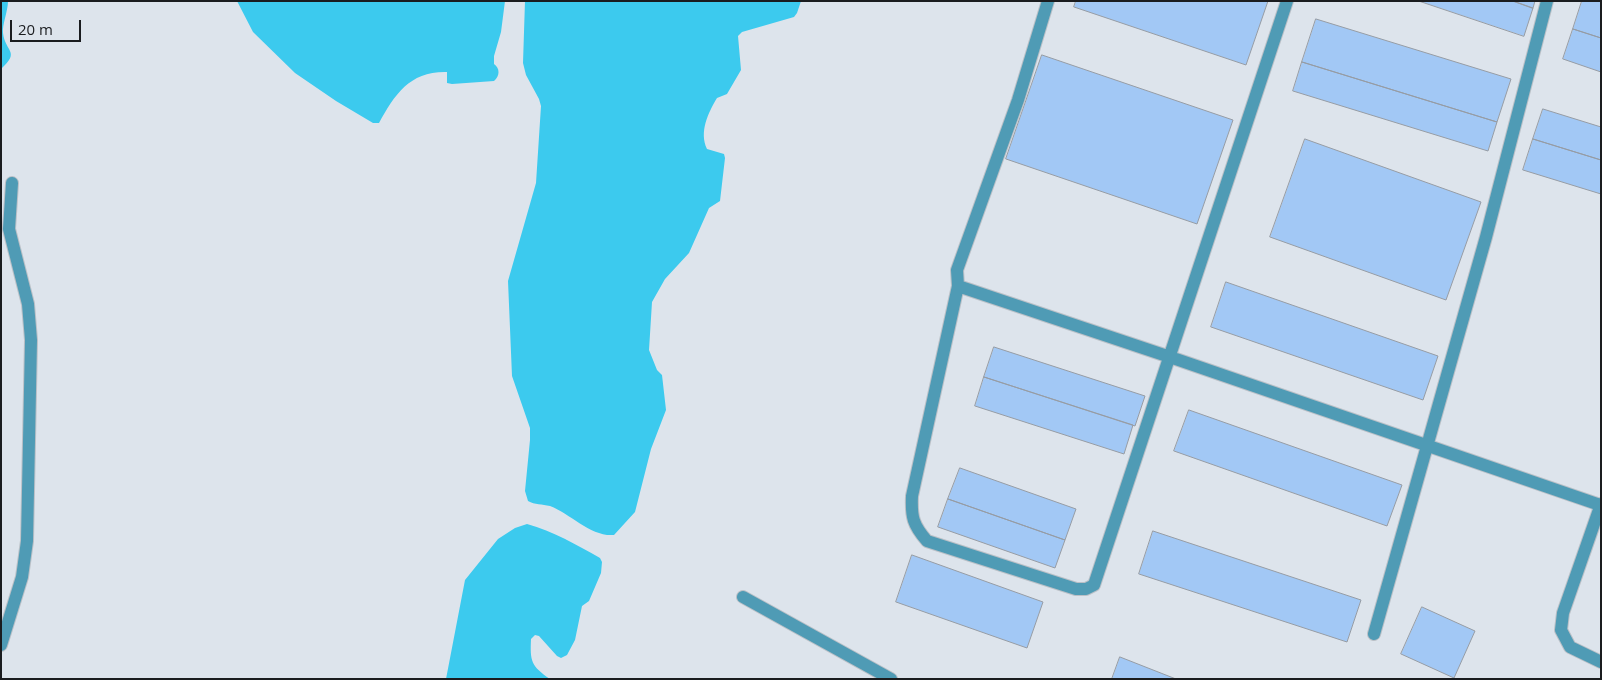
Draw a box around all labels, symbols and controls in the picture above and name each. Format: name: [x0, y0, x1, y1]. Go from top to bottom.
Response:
scale bar: [12, 10, 84, 42]
text: 20 m: [18, 19, 53, 39]

